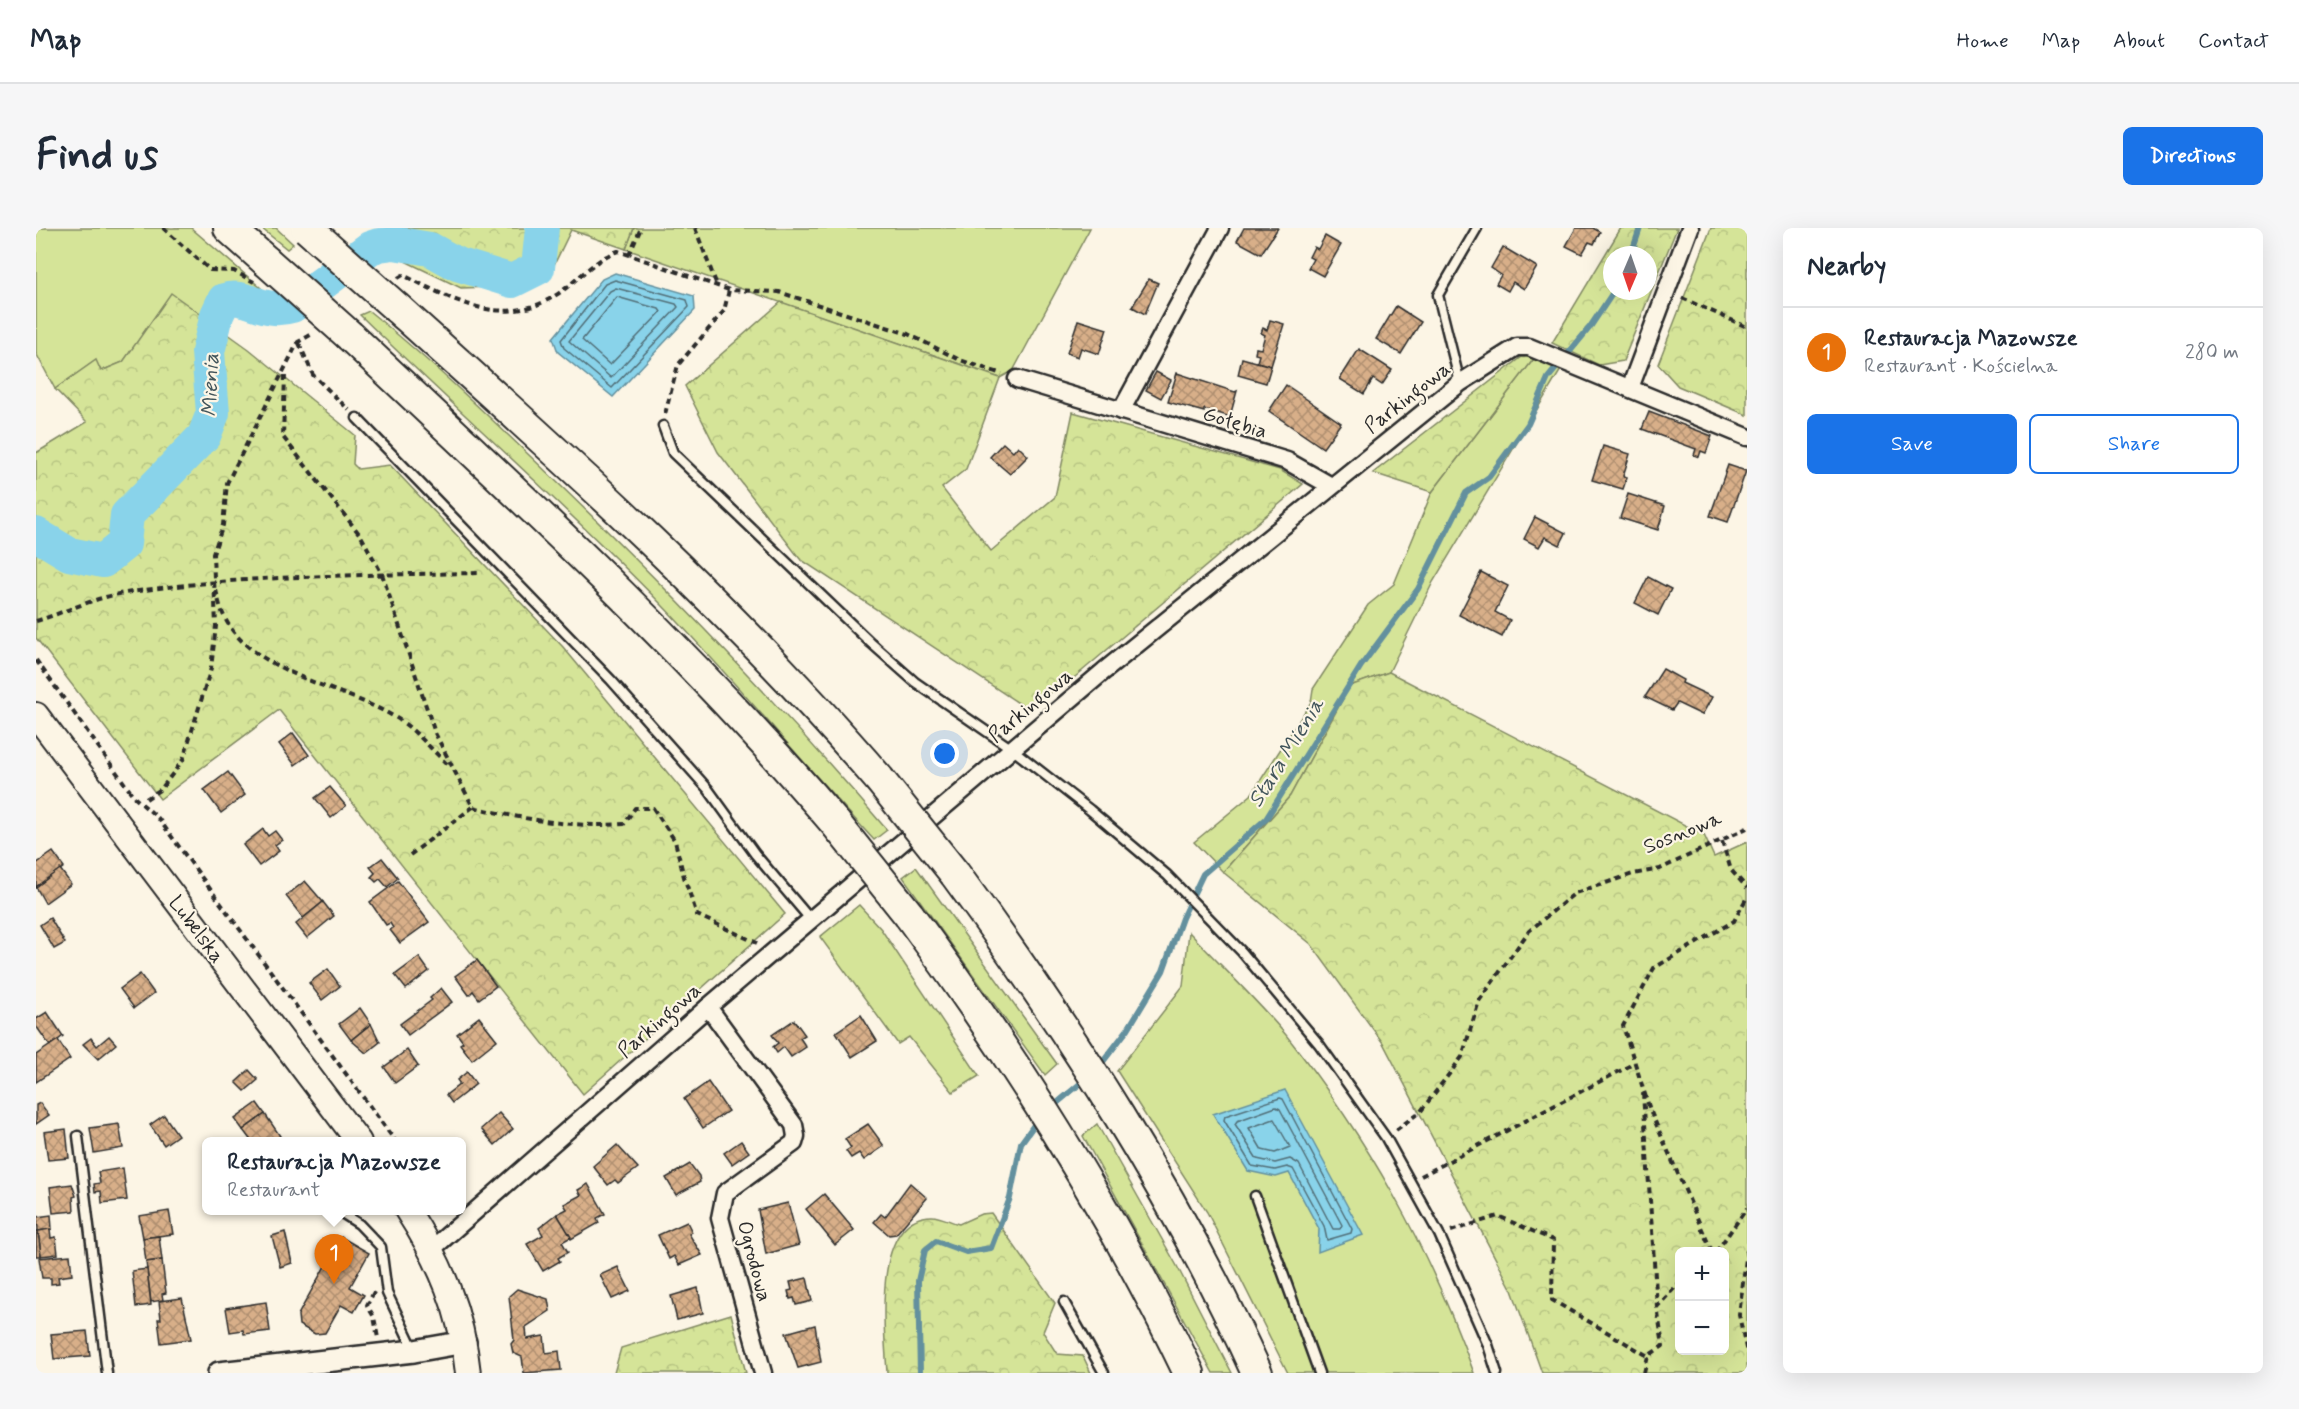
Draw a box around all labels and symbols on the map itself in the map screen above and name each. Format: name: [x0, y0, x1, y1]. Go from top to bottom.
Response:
north arrow: [1603, 246, 1657, 300]
water label: Mienia: [196, 353, 226, 417]
street label: Parkingowa: [1359, 355, 1458, 442]
street label: Gołębia: [1199, 400, 1270, 446]
street label: Parkingowa: [982, 662, 1080, 751]
water label: Stara Mienia: [1242, 693, 1332, 813]
your location: [930, 739, 959, 768]
street label: Sosnowa: [1639, 804, 1726, 861]
street label: Lubelska: [162, 890, 231, 969]
street label: Parkingowa: [612, 977, 709, 1066]
street label: Ogrodowa: [730, 1218, 778, 1305]
pin: 1: [314, 1234, 354, 1284]

